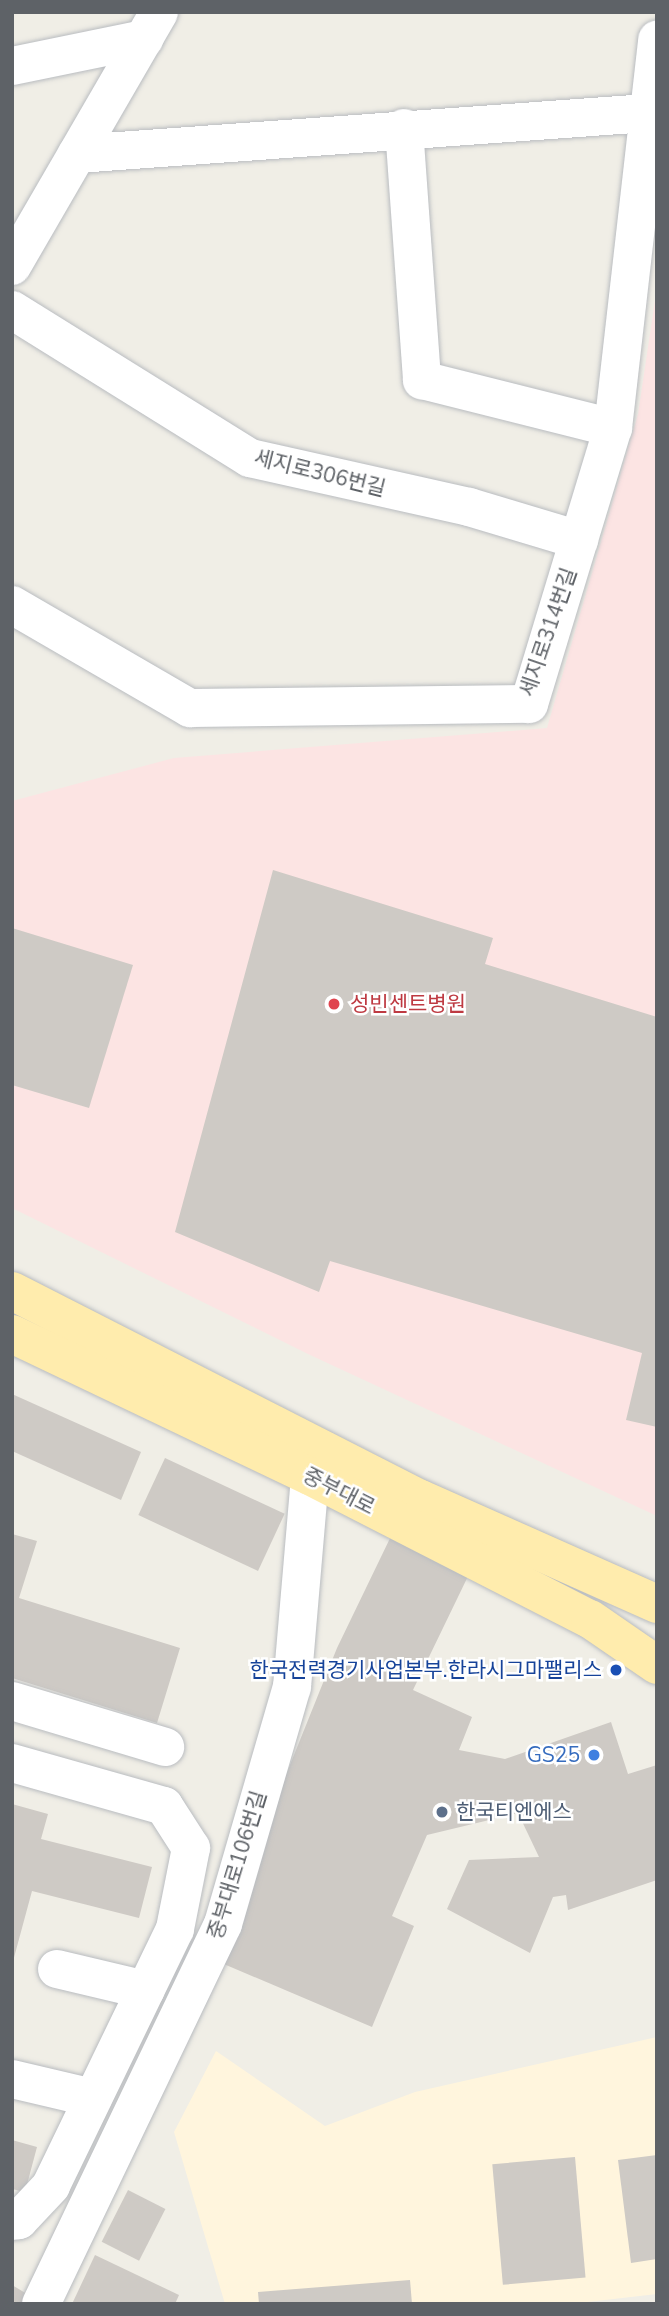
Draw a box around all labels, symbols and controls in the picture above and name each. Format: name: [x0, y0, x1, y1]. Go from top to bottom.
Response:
street label: 세지로306번길: [252, 445, 388, 501]
street label: 세지로314번길: [514, 564, 582, 700]
place label: 성빈센트병원: [350, 991, 466, 1017]
marker: 성빈센트병원: [324, 994, 344, 1014]
street label: 중부대로: [299, 1462, 379, 1520]
place label: 한국전력경기사업본부.한라시그마팰리스: [249, 1657, 602, 1683]
marker: 한국전력경기사업본부.한라시그마팰리스: [608, 1662, 624, 1678]
place label: GS25: [527, 1742, 580, 1768]
marker: GS25: [586, 1747, 602, 1763]
street label: 중부대로106번길: [202, 1788, 272, 1942]
place label: 한국티엔에스: [456, 1799, 572, 1825]
marker: 한국티엔에스: [434, 1804, 450, 1820]

